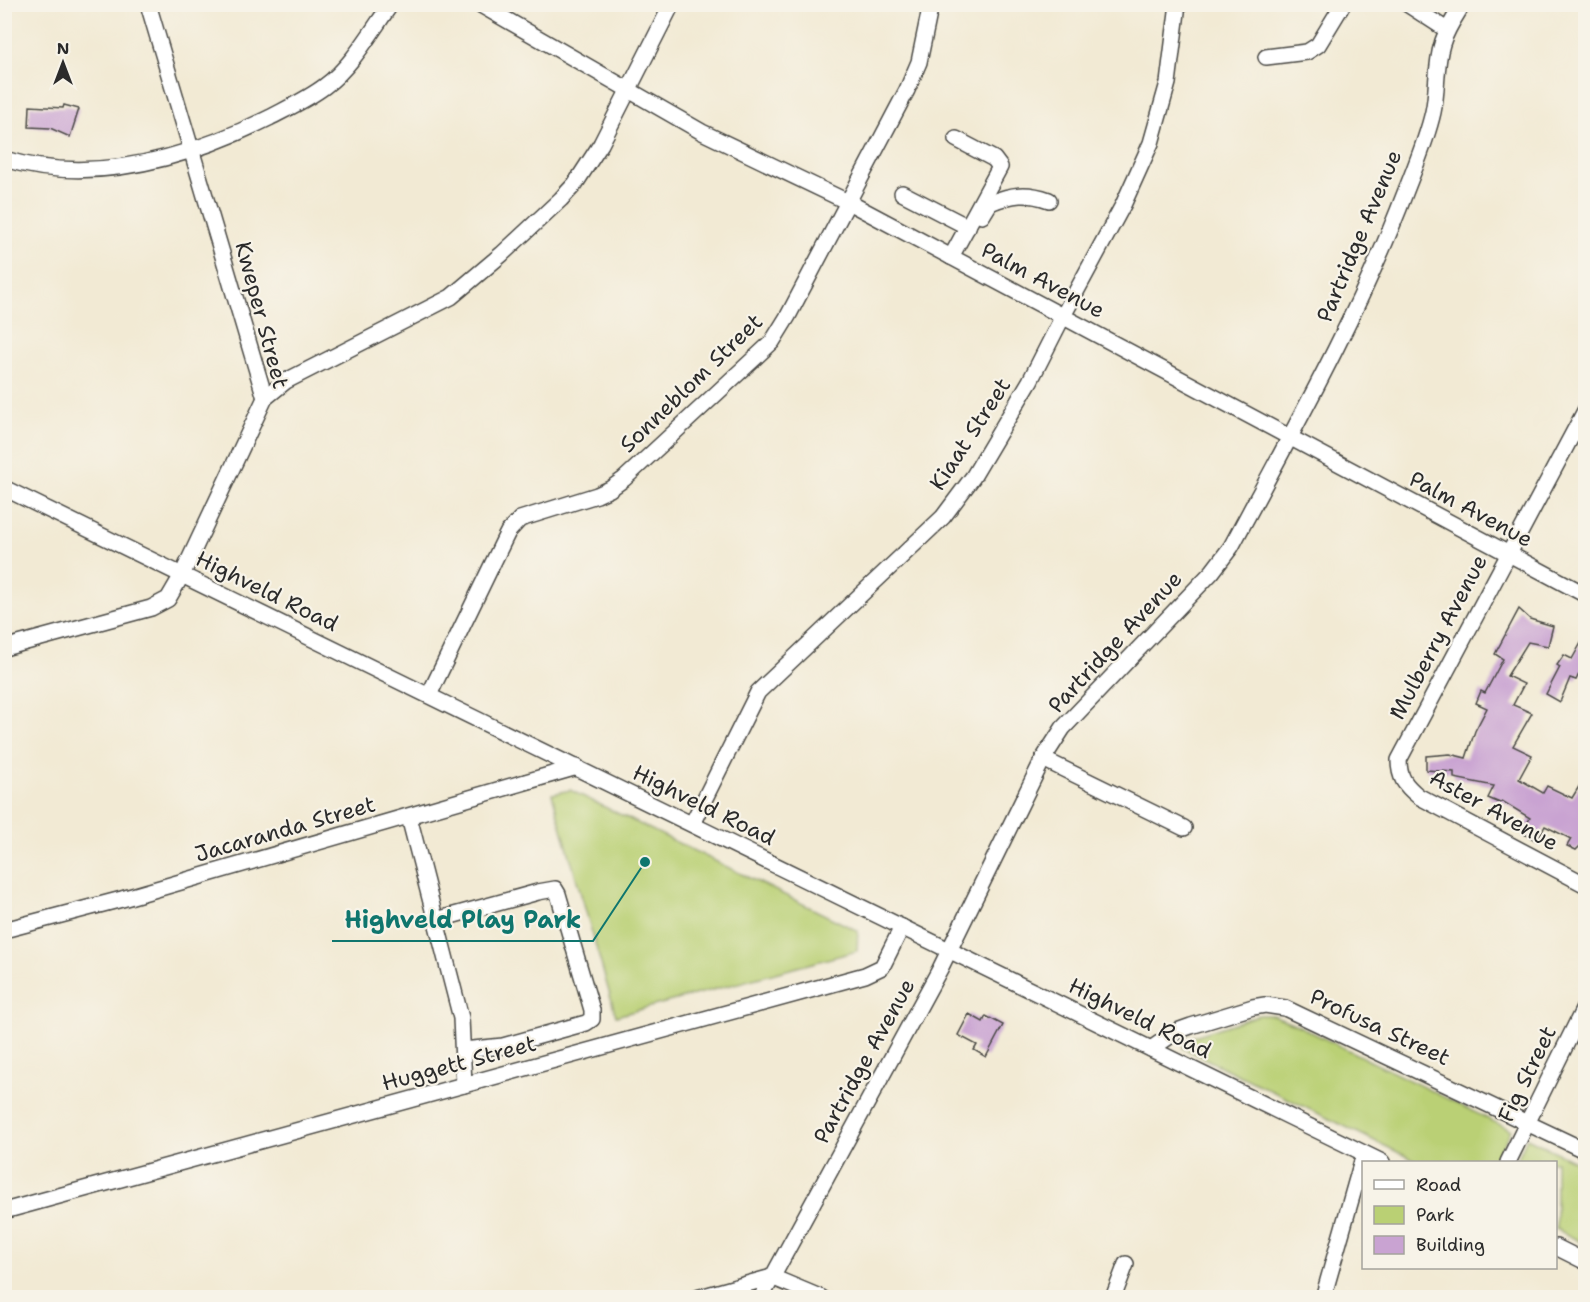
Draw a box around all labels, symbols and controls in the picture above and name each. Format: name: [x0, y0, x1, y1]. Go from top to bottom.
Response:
north arrow: [33, 33, 93, 93]
text: N: [57, 38, 69, 59]
street label: Partridge Avenue: [1310, 146, 1408, 326]
street label: Palm Avenue: [976, 235, 1110, 325]
street label: Kweper Street: [228, 238, 296, 392]
street label: Sonneblom Street: [613, 307, 769, 459]
street label: Kiaat Street: [923, 372, 1017, 496]
street label: Palm Avenue: [1404, 464, 1538, 554]
street label: Highveld Road: [191, 544, 343, 638]
street label: Mulberry Avenue: [1382, 550, 1494, 724]
street label: Partridge Avenue: [1042, 565, 1188, 719]
street label: Highveld Road: [628, 758, 780, 852]
street label: Aster Avenue: [1425, 763, 1563, 857]
street label: Jacaranda Street: [191, 789, 379, 869]
callout: Highveld Play Park: [332, 899, 593, 941]
text: Highveld Play Park: [345, 904, 581, 936]
street label: Highveld Road: [1064, 971, 1216, 1065]
street label: Partridge Avenue: [807, 973, 921, 1149]
street label: Profusa Street: [1305, 982, 1455, 1072]
street label: Fig Street: [1491, 1021, 1563, 1127]
street label: Huggett Street: [379, 1028, 539, 1098]
legend: [1362, 1161, 1557, 1269]
text: Road: [1416, 1173, 1461, 1197]
text: Park: [1416, 1203, 1455, 1227]
text: Building: [1416, 1233, 1485, 1257]

